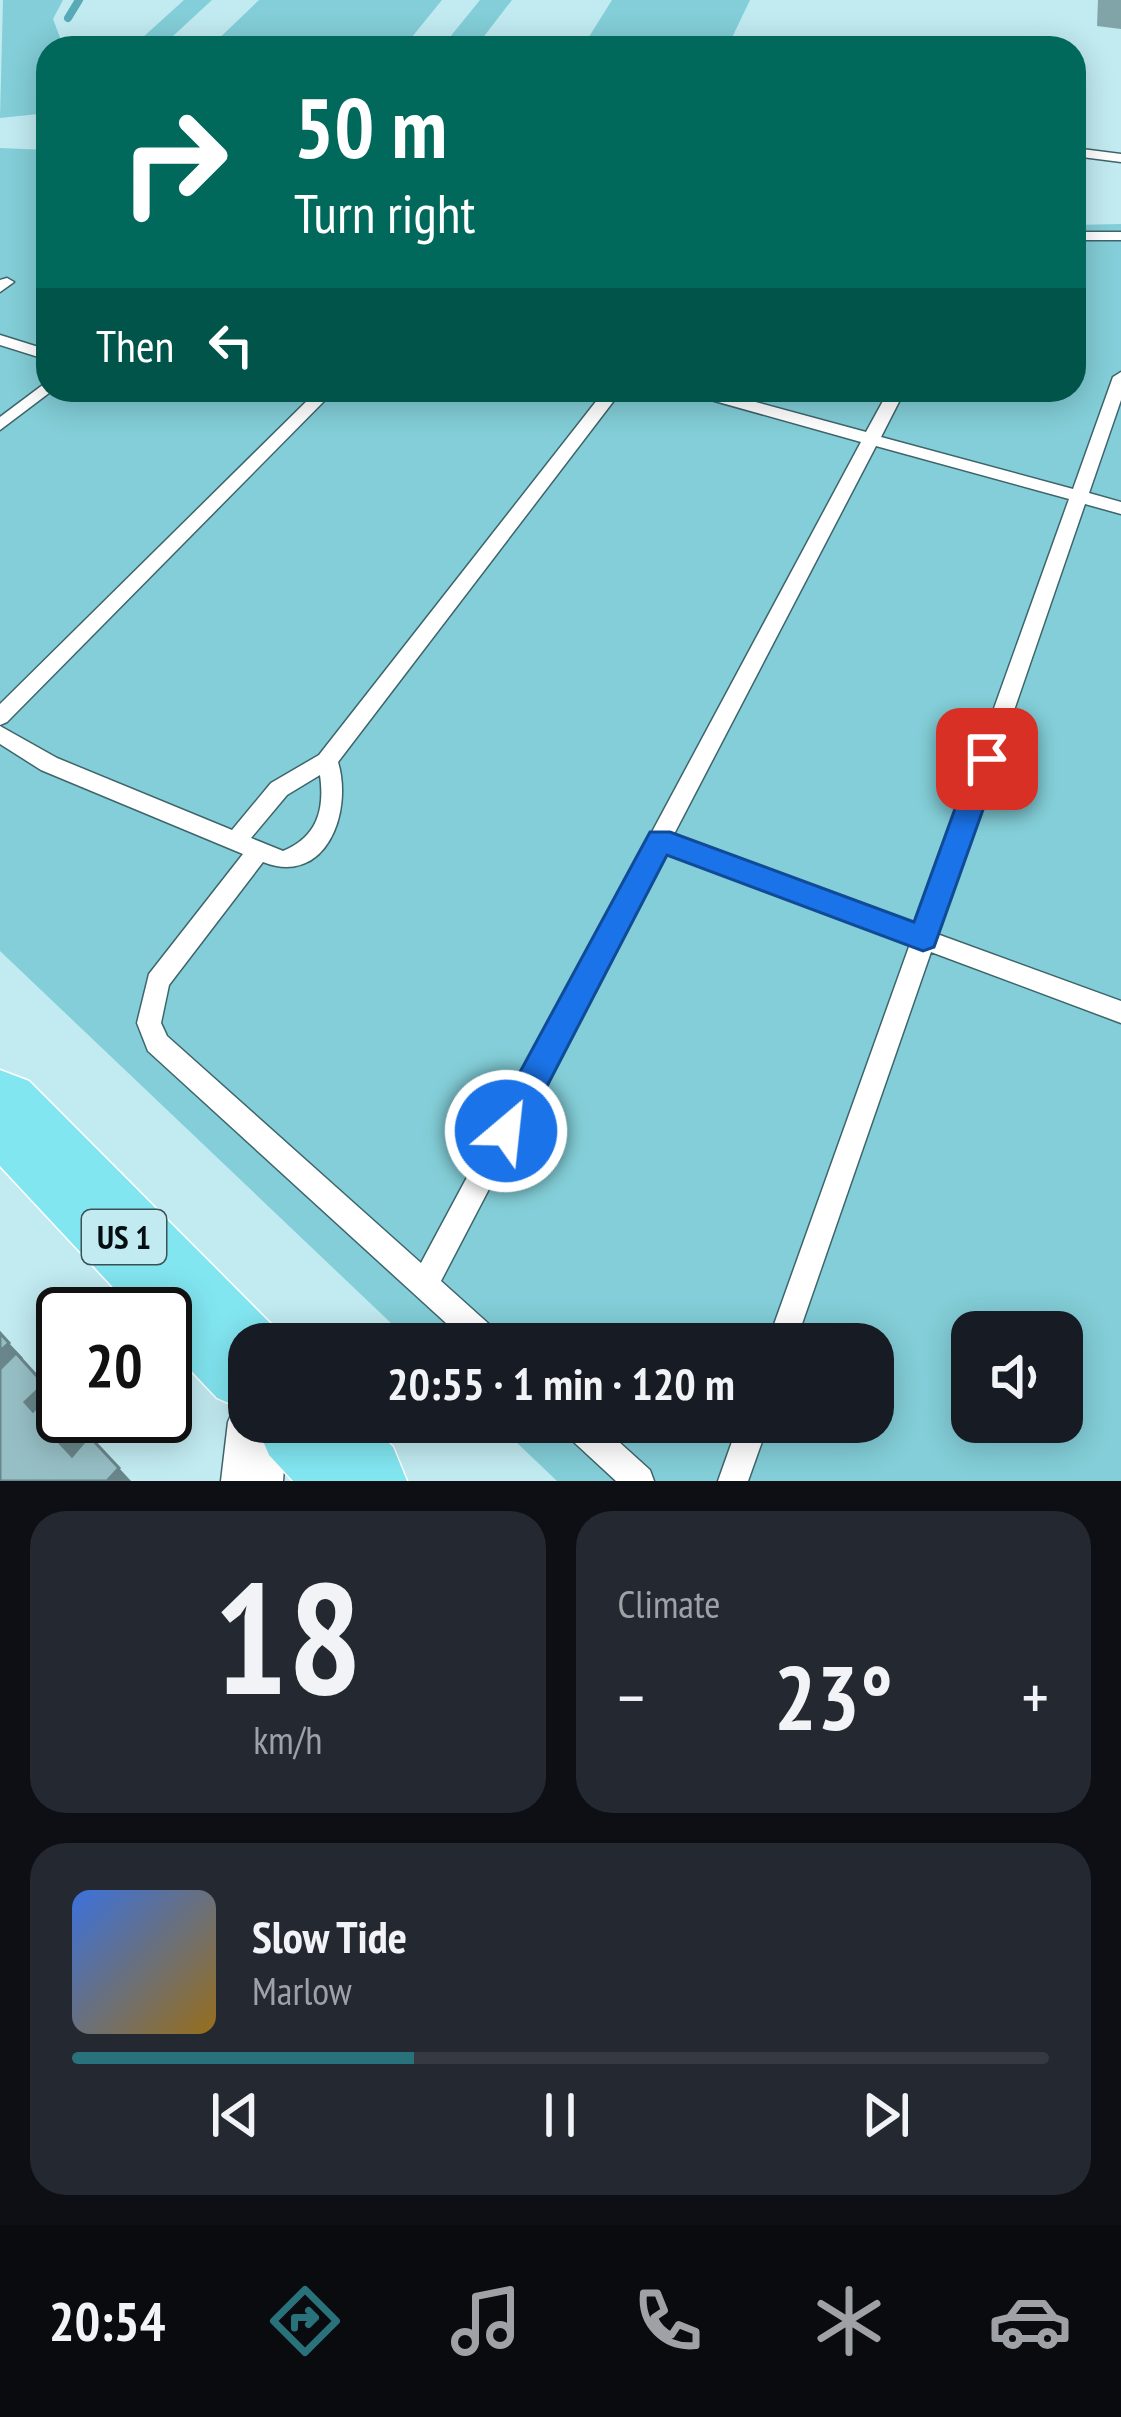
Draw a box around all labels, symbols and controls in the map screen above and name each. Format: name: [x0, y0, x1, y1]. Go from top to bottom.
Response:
text: 50 m: [294, 72, 447, 181]
icon: right: [96, 84, 252, 240]
text: Turn right: [294, 178, 475, 248]
icon: left: [198, 312, 264, 378]
text: Then: [96, 316, 174, 374]
pin: [936, 708, 1038, 810]
icon: arrive: [954, 726, 1020, 792]
position arrow: [443, 1068, 569, 1194]
road number: US 1: [82, 1210, 166, 1264]
speed limit sign: 20: [36, 1287, 192, 1443]
map controls: [951, 1311, 1083, 1443]
button: sound: [951, 1311, 1083, 1443]
text: 20:55 · 1 min · 120 m: [387, 1354, 735, 1412]
text: 18: [213, 1535, 362, 1737]
text: Climate: [618, 1578, 720, 1629]
text: 23°: [774, 1638, 893, 1755]
text: −: [618, 1654, 645, 1739]
text: +: [1022, 1654, 1049, 1739]
text: km/h: [253, 1714, 322, 1765]
text: Slow Tide: [252, 1907, 407, 1965]
text: Marlow: [252, 1965, 352, 2016]
icon: previous: [202, 2082, 268, 2148]
icon: pause: [527, 2082, 593, 2148]
icon: next: [853, 2082, 919, 2148]
icon: directions: [263, 2279, 347, 2363]
icon: music: [444, 2279, 528, 2363]
icon: phone: [626, 2279, 710, 2363]
icon: climate: [807, 2279, 891, 2363]
icon: car: [988, 2279, 1072, 2363]
text: 20:54: [49, 2286, 165, 2356]

